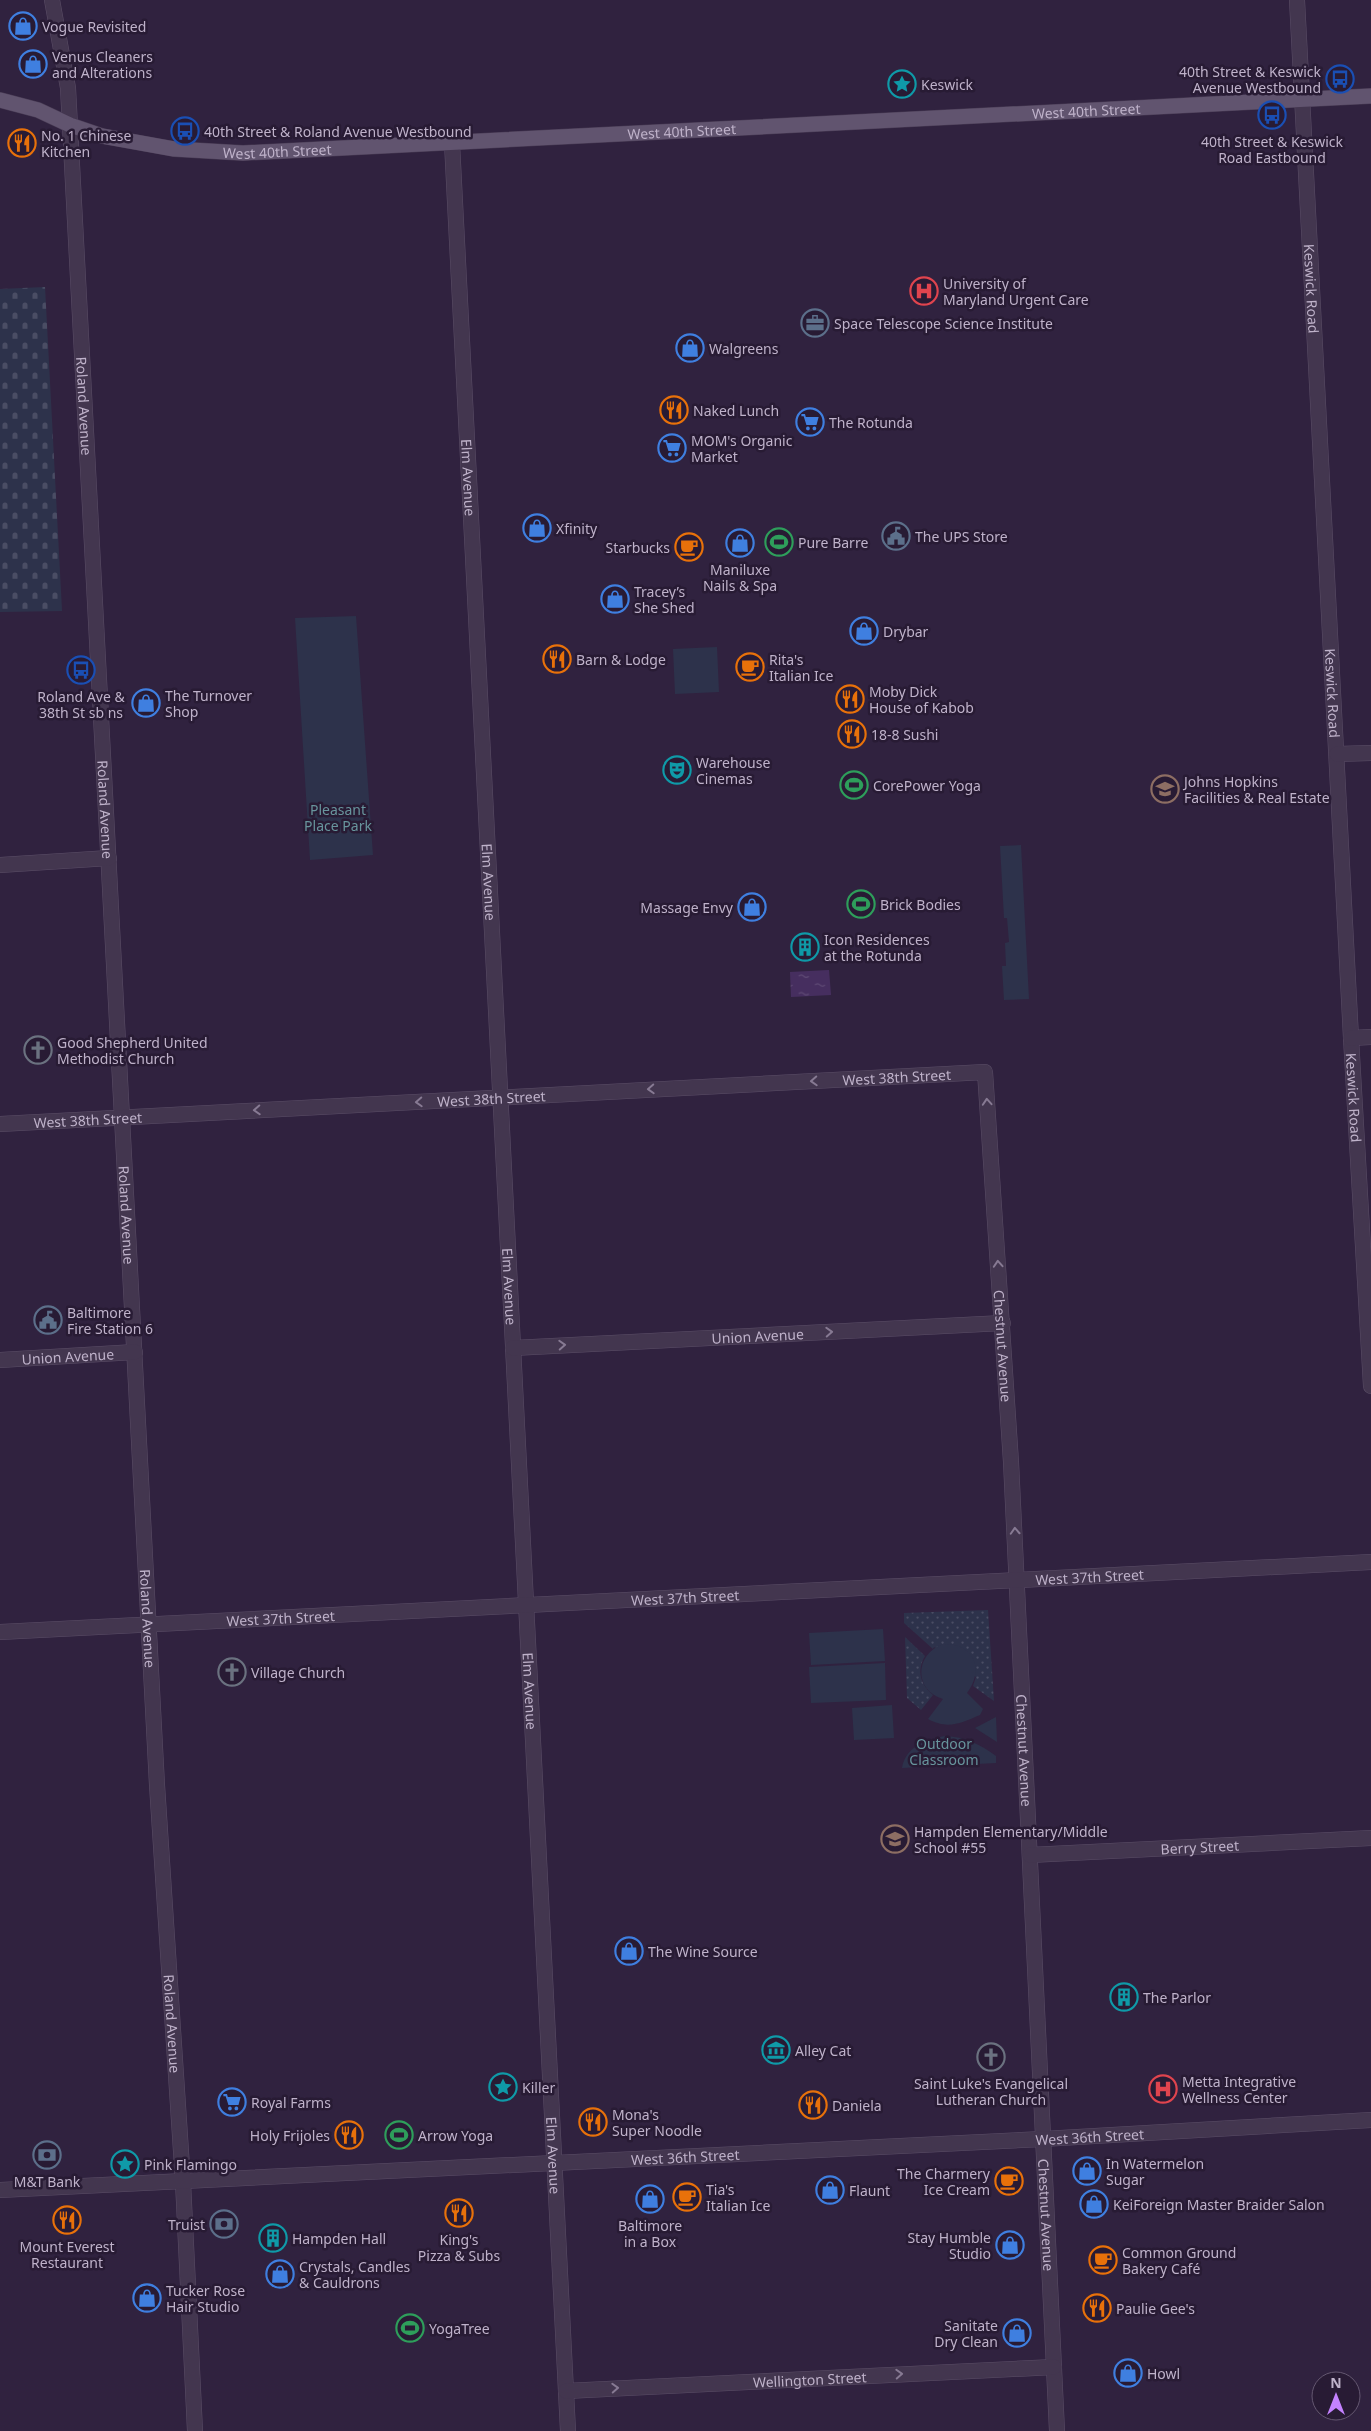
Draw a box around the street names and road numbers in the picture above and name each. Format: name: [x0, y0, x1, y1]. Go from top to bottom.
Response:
street label: West 40th Street: [1031, 98, 1141, 123]
street label: West 40th Street: [627, 119, 736, 143]
street label: West 40th Street: [222, 139, 332, 163]
street label: Keswick Road: [1300, 243, 1324, 334]
street label: Roland Avenue: [73, 356, 97, 456]
street label: Elm Avenue: [458, 438, 480, 517]
street label: Keswick Road: [1321, 648, 1345, 738]
street label: Roland Avenue: [94, 760, 118, 859]
street label: Elm Avenue: [478, 843, 501, 921]
street label: Keswick Road: [1342, 1052, 1366, 1143]
street label: West 38th Street: [842, 1064, 951, 1089]
street label: West 38th Street: [437, 1086, 546, 1110]
street label: West 38th Street: [33, 1107, 143, 1132]
street label: Roland Avenue: [115, 1165, 139, 1265]
street label: Elm Avenue: [499, 1247, 521, 1326]
street label: Chestnut Avenue: [990, 1289, 1016, 1403]
street label: Union Avenue: [711, 1324, 804, 1347]
street label: Union Avenue: [21, 1344, 115, 1368]
street label: West 37th Street: [1035, 1564, 1144, 1589]
street label: Roland Avenue: [136, 1569, 160, 1668]
street label: West 37th Street: [630, 1585, 740, 1609]
street label: West 37th Street: [226, 1605, 335, 1630]
street label: Elm Avenue: [519, 1652, 542, 1730]
street label: Chestnut Avenue: [1013, 1694, 1037, 1807]
street label: Berry Street: [1160, 1835, 1239, 1858]
street label: Roland Avenue: [160, 1974, 185, 2074]
street label: Elm Avenue: [543, 2116, 565, 2195]
street label: West 36th Street: [1035, 2124, 1144, 2149]
street label: West 36th Street: [630, 2144, 740, 2169]
street label: Chestnut Avenue: [1035, 2158, 1059, 2272]
street label: Wellington Street: [752, 2367, 867, 2391]

